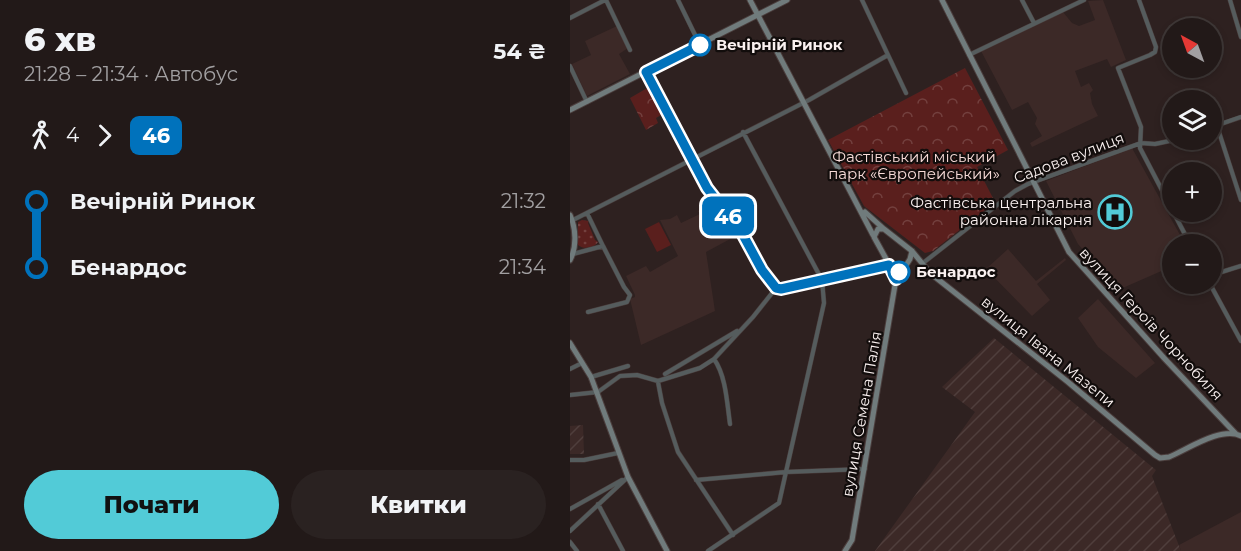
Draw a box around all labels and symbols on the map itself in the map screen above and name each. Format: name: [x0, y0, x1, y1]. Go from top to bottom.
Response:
north arrow: [1162, 18, 1222, 78]
marker: Вечірній Ринок: [689, 34, 711, 56]
place label: Вечірній Ринок: [716, 35, 843, 54]
street label: Садова вулиця: [1011, 128, 1127, 187]
park label: Фастівський міський парк «Європейський»: [828, 147, 1000, 183]
place label: Фастівська центральна районна лікарня: [910, 193, 1092, 229]
hospital icon: Фастівська центральна районна лікарня: [1097, 194, 1133, 230]
line badge: 46: [701, 196, 755, 236]
street label: вулиця Героїв Чорнобиля: [1075, 243, 1227, 404]
marker: Бенардос: [888, 261, 910, 283]
place label: Бенардос: [916, 262, 996, 281]
street label: вулиця Івана Мазепи: [978, 292, 1119, 411]
street label: вулиця Семена Палія: [838, 330, 885, 498]

